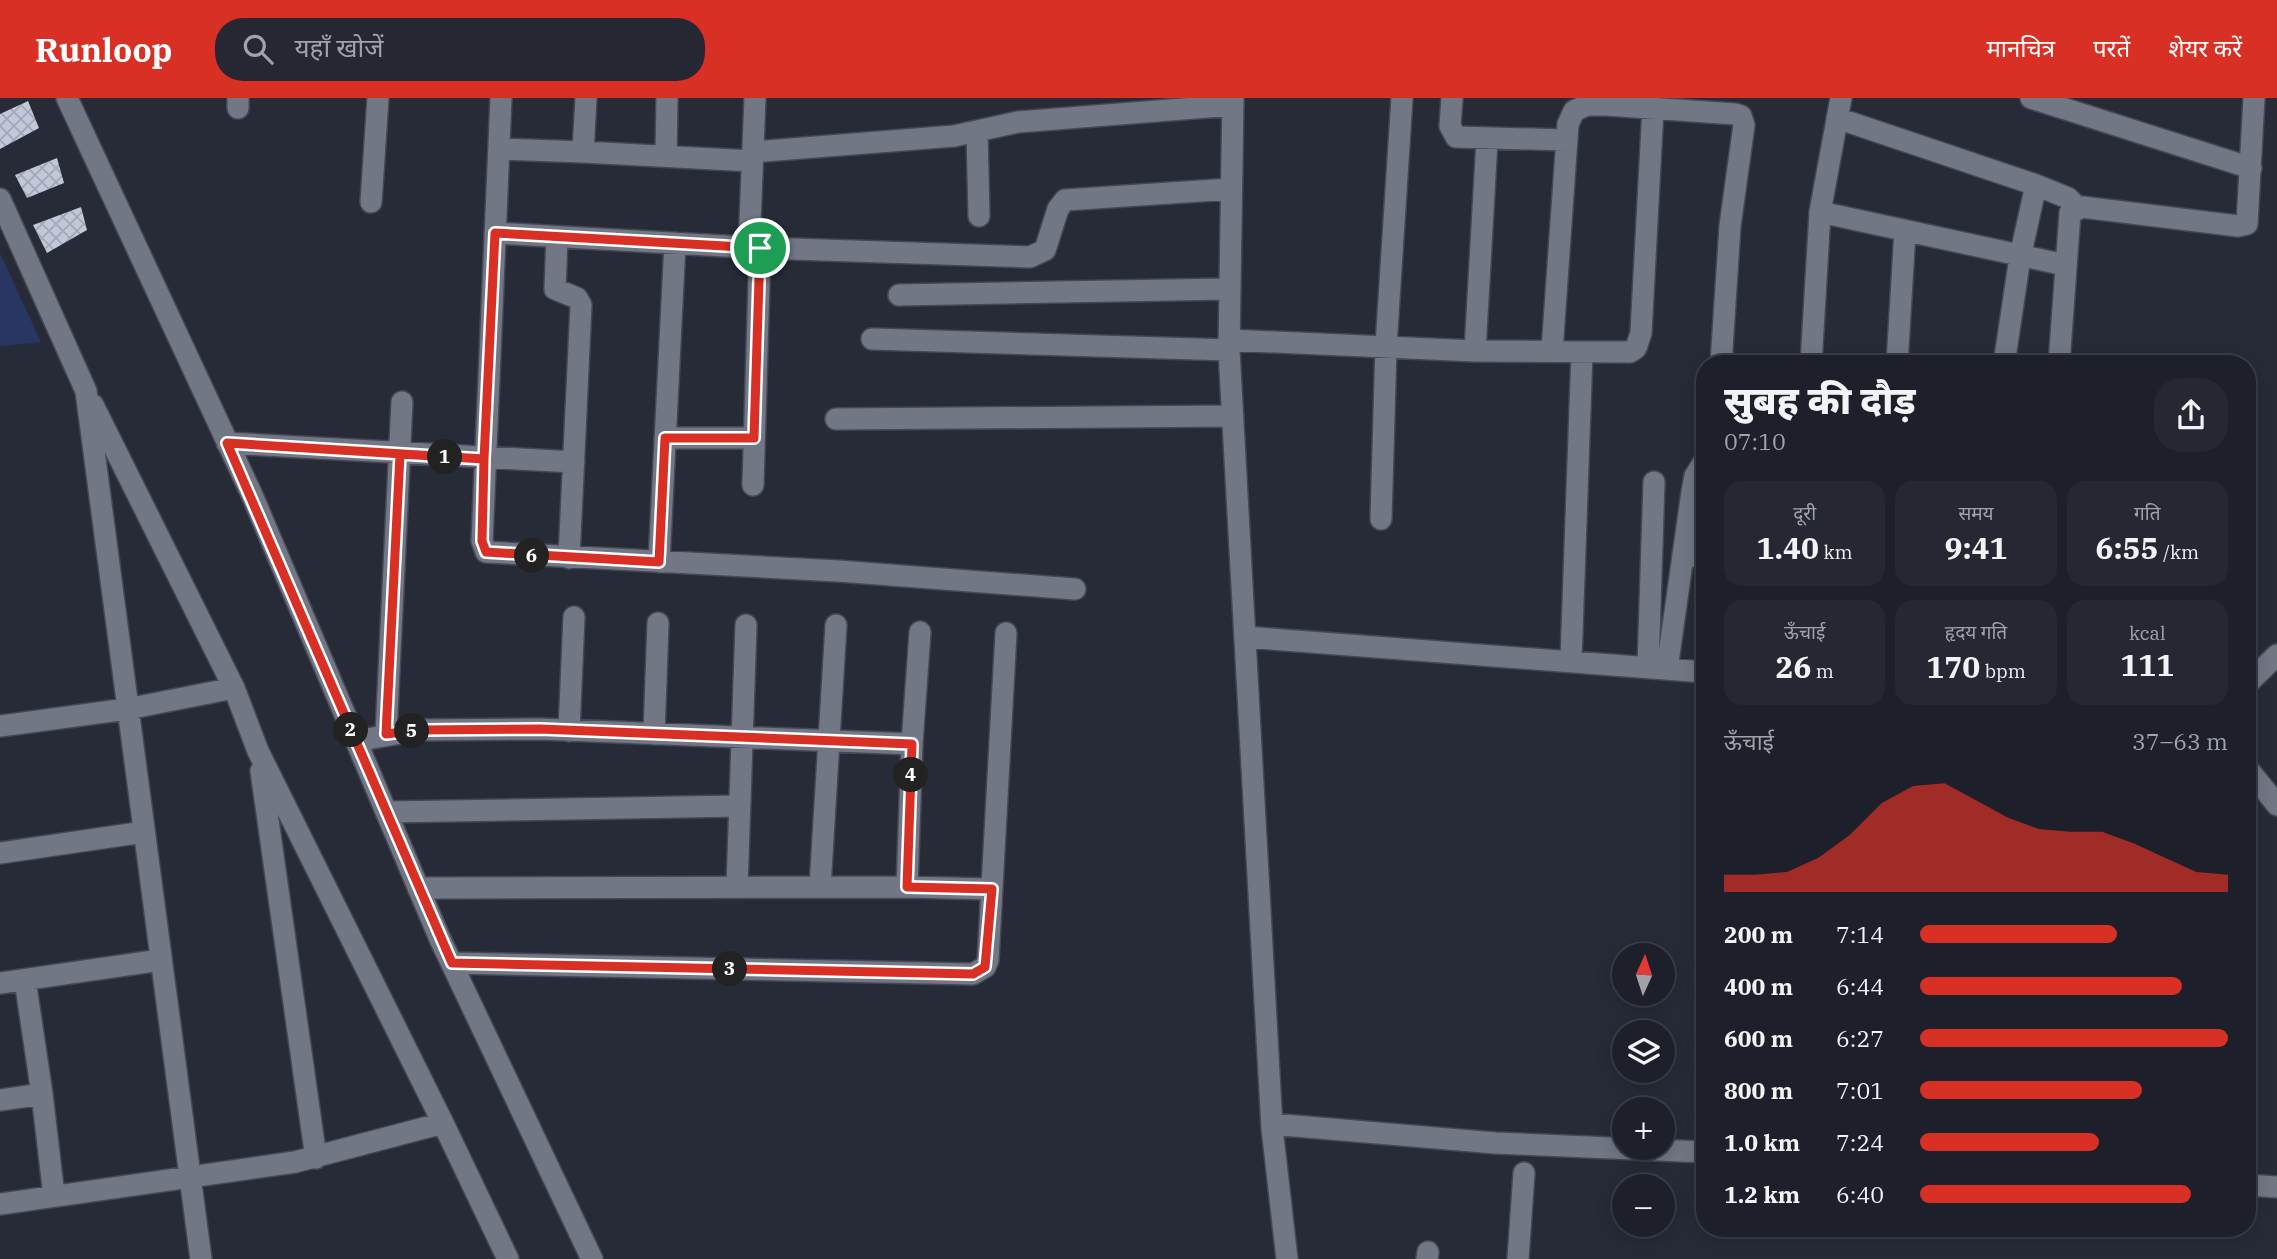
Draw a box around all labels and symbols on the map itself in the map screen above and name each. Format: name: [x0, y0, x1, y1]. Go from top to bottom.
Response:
pin: [730, 218, 790, 278]
pin: 1: [428, 440, 462, 474]
pin: 6: [514, 538, 550, 574]
pin: 2: [334, 712, 368, 748]
pin: 5: [394, 714, 430, 748]
pin: 4: [894, 758, 928, 792]
north arrow: [1612, 943, 1675, 1006]
pin: 3: [712, 952, 748, 986]

